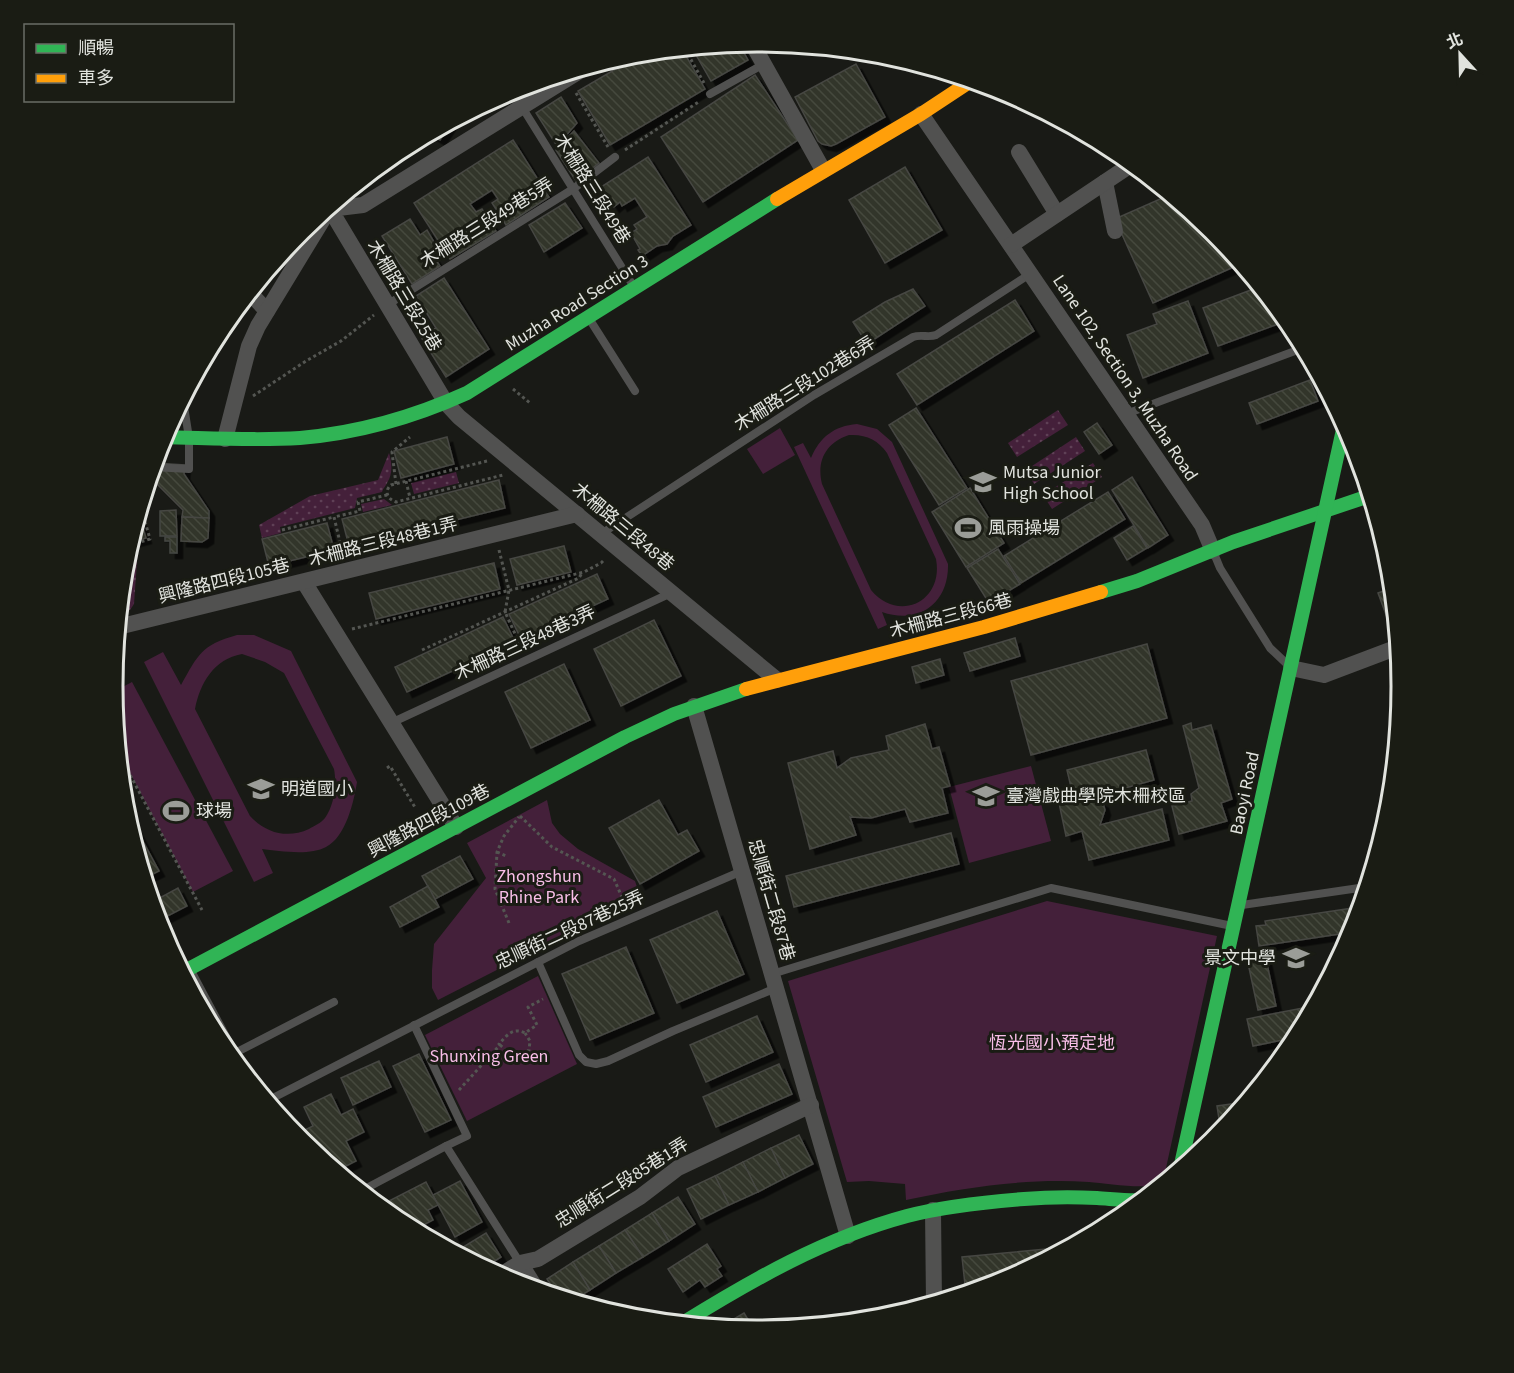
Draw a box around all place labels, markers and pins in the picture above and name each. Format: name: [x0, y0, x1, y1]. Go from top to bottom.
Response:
place label: Mutsa Junior High School: [1003, 460, 1101, 506]
school or university icon: Mutsa Junior High School: [968, 467, 998, 497]
sports icon: 風雨操場: [953, 513, 983, 543]
place label: 風雨操場: [988, 516, 1060, 541]
school or university icon: 明道國小: [246, 774, 276, 804]
place label: 明道國小: [281, 777, 353, 802]
school or university icon: 臺灣戲曲學院木柵校區: [971, 781, 1001, 811]
place label: 臺灣戲曲學院木柵校區: [1006, 784, 1186, 809]
sports icon: 球場: [161, 796, 191, 826]
place label: 球場: [196, 799, 232, 824]
school or university icon: 景文中學: [1281, 943, 1311, 973]
place label: 景文中學: [1204, 946, 1276, 971]

